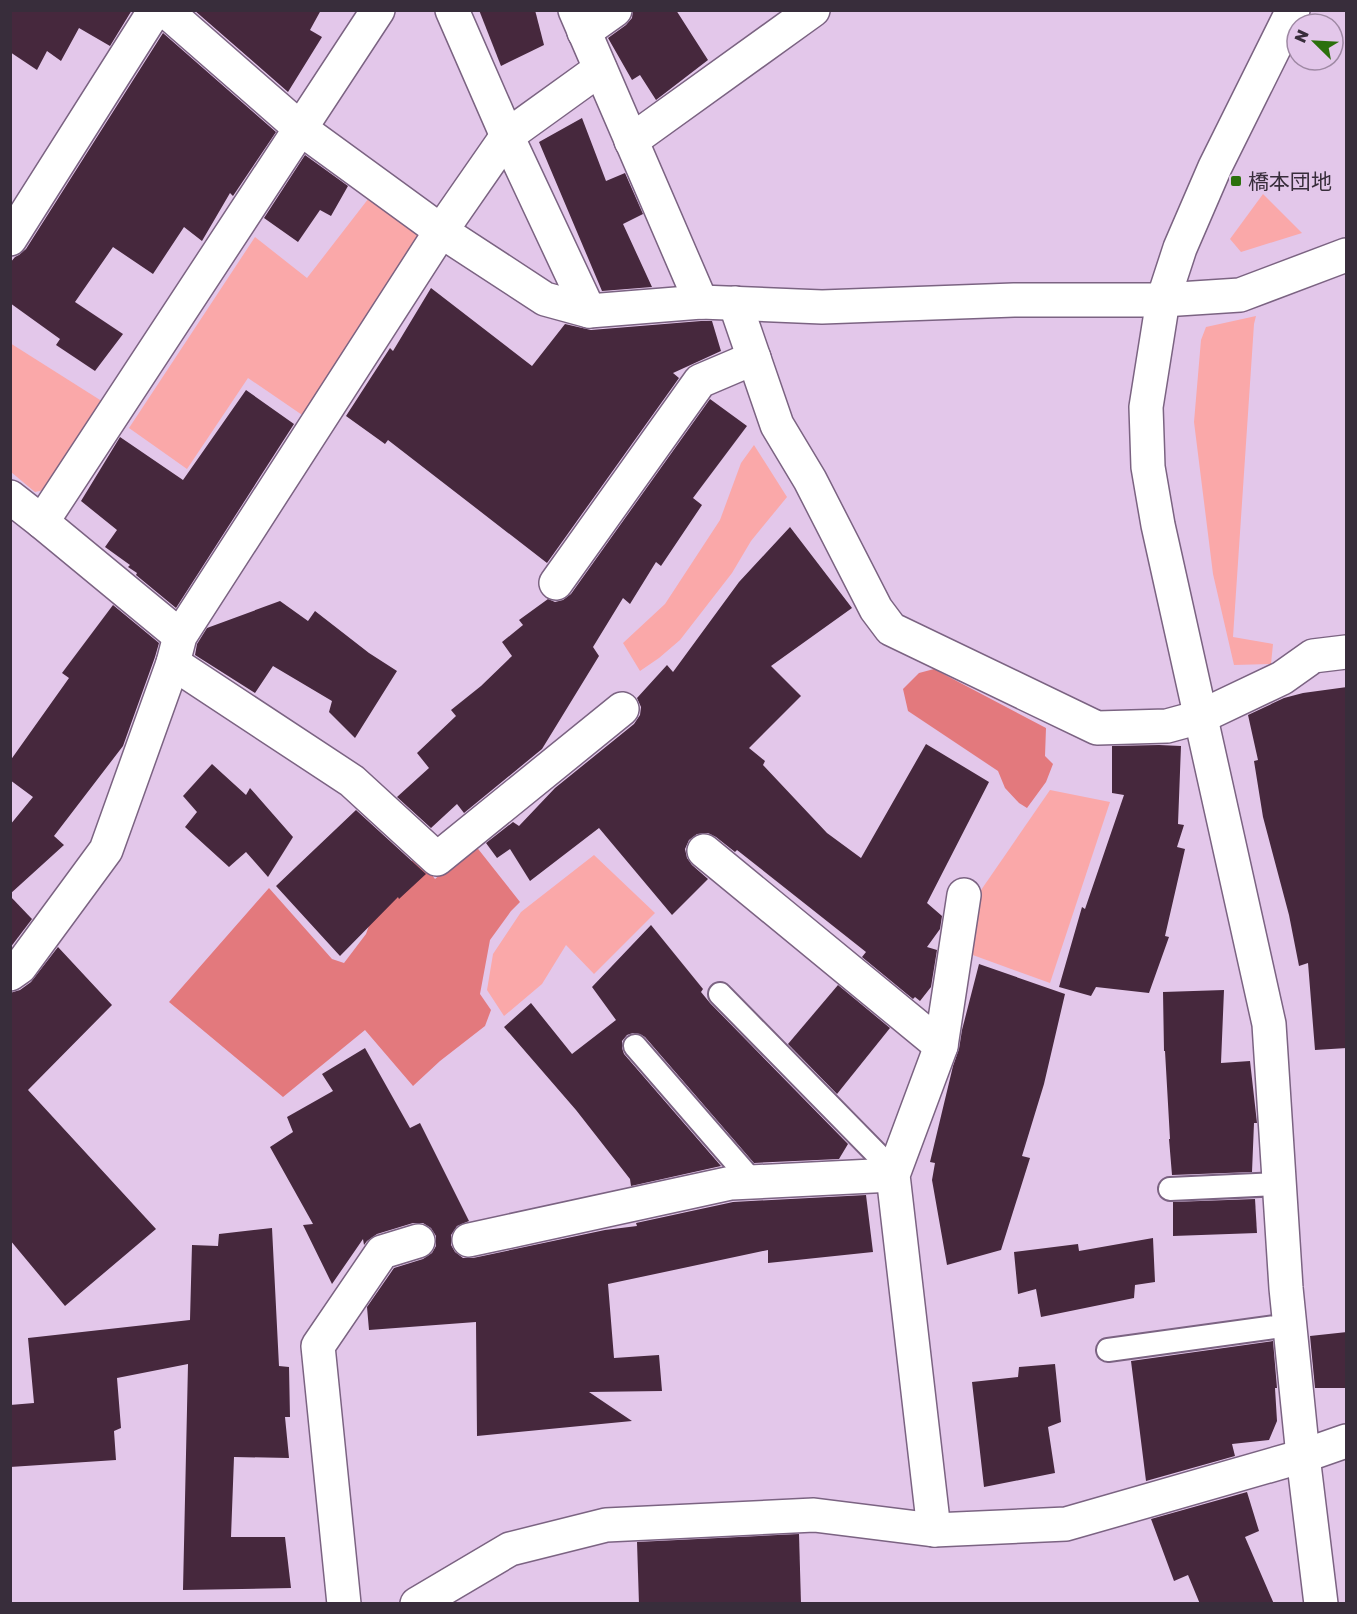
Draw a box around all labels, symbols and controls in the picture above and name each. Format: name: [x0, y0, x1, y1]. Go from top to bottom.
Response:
north arrow: [1285, 12, 1345, 72]
text: N: [1290, 26, 1313, 46]
place label: 橋本団地: [1248, 168, 1332, 194]
marker: 橋本団地: [1229, 174, 1243, 188]

